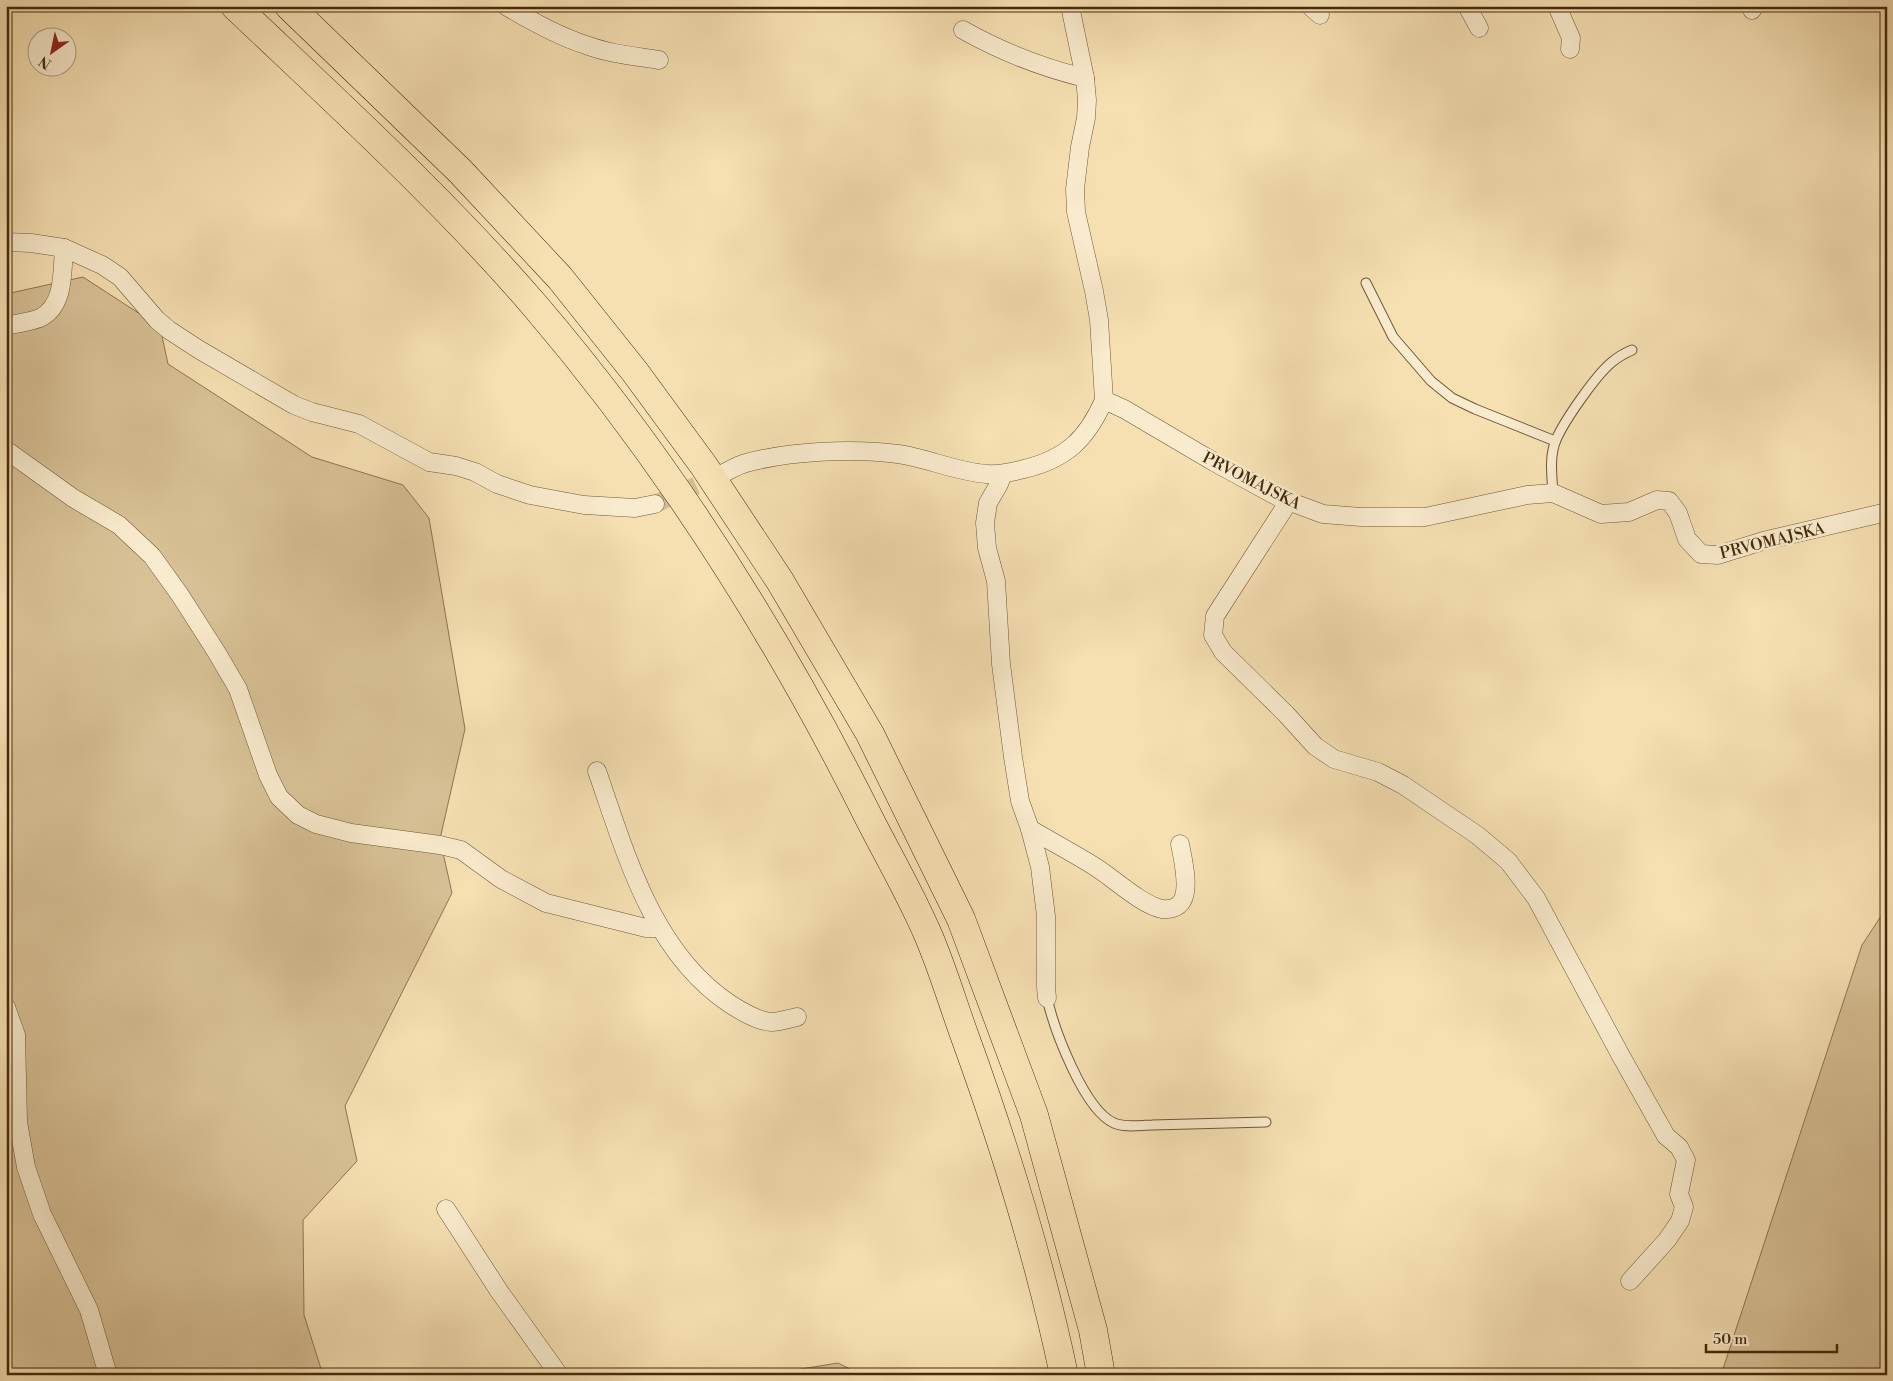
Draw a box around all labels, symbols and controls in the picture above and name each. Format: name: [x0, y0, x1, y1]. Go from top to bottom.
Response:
north arrow: [28, 28, 78, 78]
text: N: [36, 51, 55, 73]
street label: PRVOMAJSKA: [1199, 448, 1305, 515]
street label: PRVOMAJSKA: [1718, 518, 1828, 564]
scale bar: [1706, 1321, 1837, 1353]
text: 50 m: [1713, 1330, 1747, 1349]

